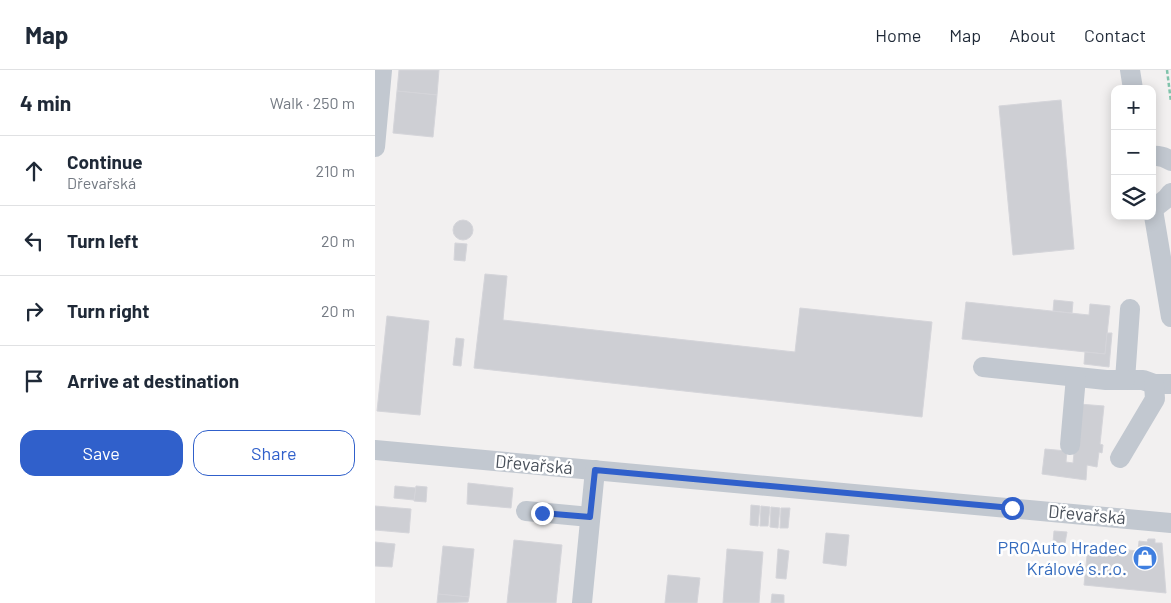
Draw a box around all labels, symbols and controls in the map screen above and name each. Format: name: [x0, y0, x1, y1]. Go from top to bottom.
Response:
text: Map: [25, 20, 68, 49]
text: Home: [875, 24, 921, 46]
text: Map: [949, 24, 981, 46]
text: About: [1009, 24, 1056, 46]
text: Contact: [1084, 24, 1146, 46]
map controls: [1111, 85, 1156, 220]
button: +: [1111, 85, 1156, 130]
text: 4 min: [20, 90, 71, 115]
text: Walk · 250 m: [270, 93, 355, 112]
button: −: [1111, 130, 1156, 175]
text: Continue: [67, 150, 143, 173]
icon: ahead: [20, 157, 48, 185]
text: 210 m: [316, 161, 355, 180]
text: Dřevařská: [67, 173, 136, 192]
button: layers: [1111, 175, 1156, 220]
icon: left: [20, 227, 48, 255]
text: Turn left: [67, 229, 138, 252]
text: 20 m: [321, 231, 355, 250]
icon: right: [20, 297, 48, 325]
text: Turn right: [67, 299, 149, 322]
text: 20 m: [321, 301, 355, 320]
icon: arrive: [20, 367, 48, 395]
text: Arrive at destination: [67, 369, 239, 392]
button: Save: [20, 430, 183, 476]
button: Share: [193, 430, 355, 476]
street label: Dřevařská: [494, 450, 574, 478]
route start: [1001, 497, 1024, 520]
street label: Dřevařská: [1047, 500, 1127, 528]
route end: [531, 502, 554, 525]
place label: PROAuto Hradec Králové s.r.o.: [998, 536, 1127, 579]
shop icon: PROAuto Hradec Králové s.r.o.: [1132, 545, 1158, 571]

